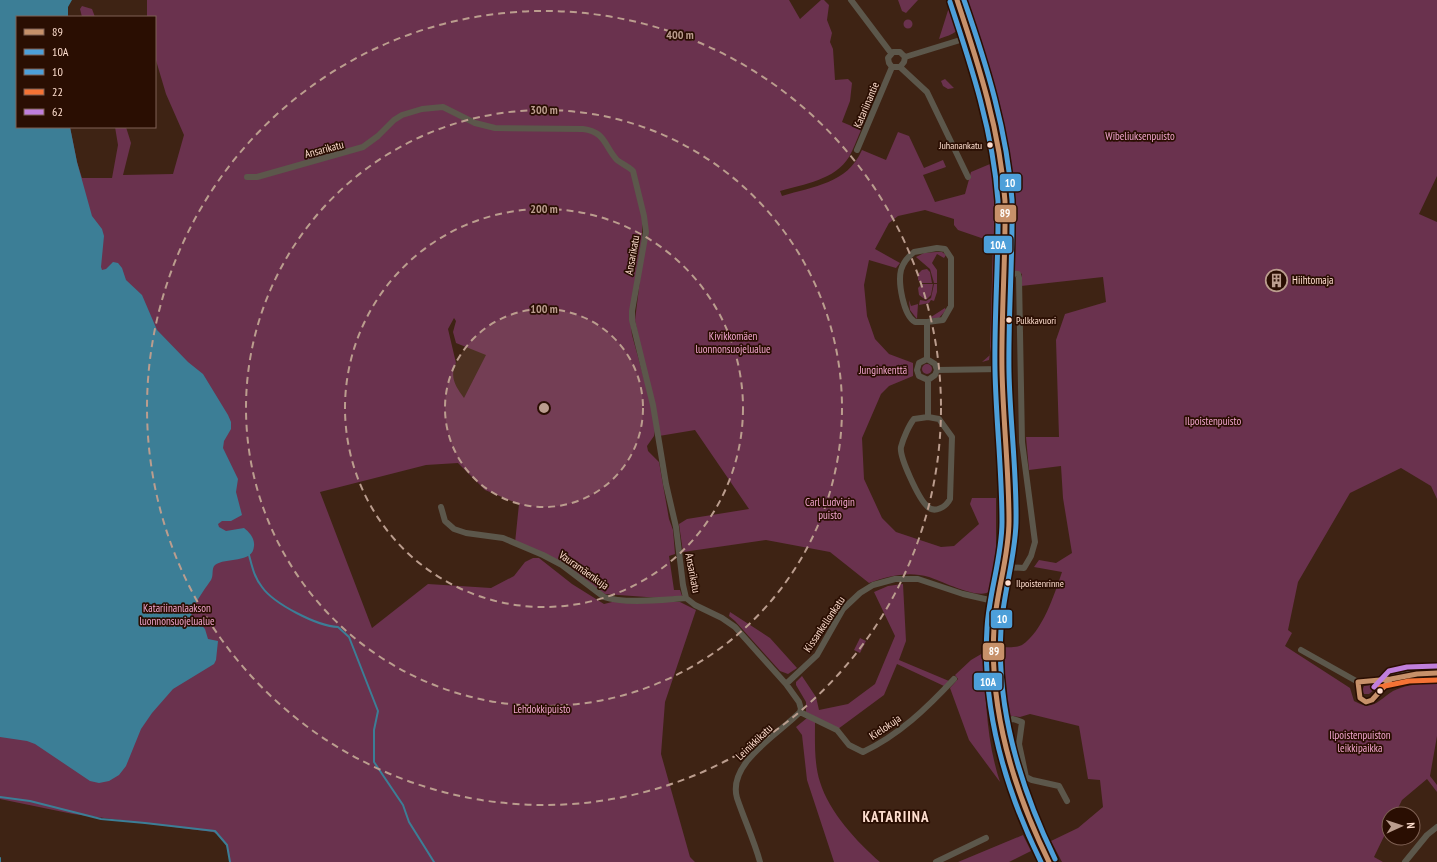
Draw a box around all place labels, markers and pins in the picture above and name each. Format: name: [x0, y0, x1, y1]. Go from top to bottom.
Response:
place label: Juhanankatu: [938, 139, 982, 152]
marker: Juhanankatu: [985, 140, 995, 150]
building icon: Hiihtomaja: [1264, 267, 1290, 293]
place label: Hiihtomaja: [1292, 273, 1334, 287]
place label: Pulkkavuori: [1016, 314, 1056, 327]
marker: Pulkkavuori: [1004, 315, 1014, 325]
centre of rings: [537, 401, 551, 415]
place label: Ilpoistenrinne: [1016, 577, 1064, 590]
marker: Ilpoistenrinne: [1003, 578, 1013, 588]
unlabelled marker: [1375, 686, 1385, 696]

